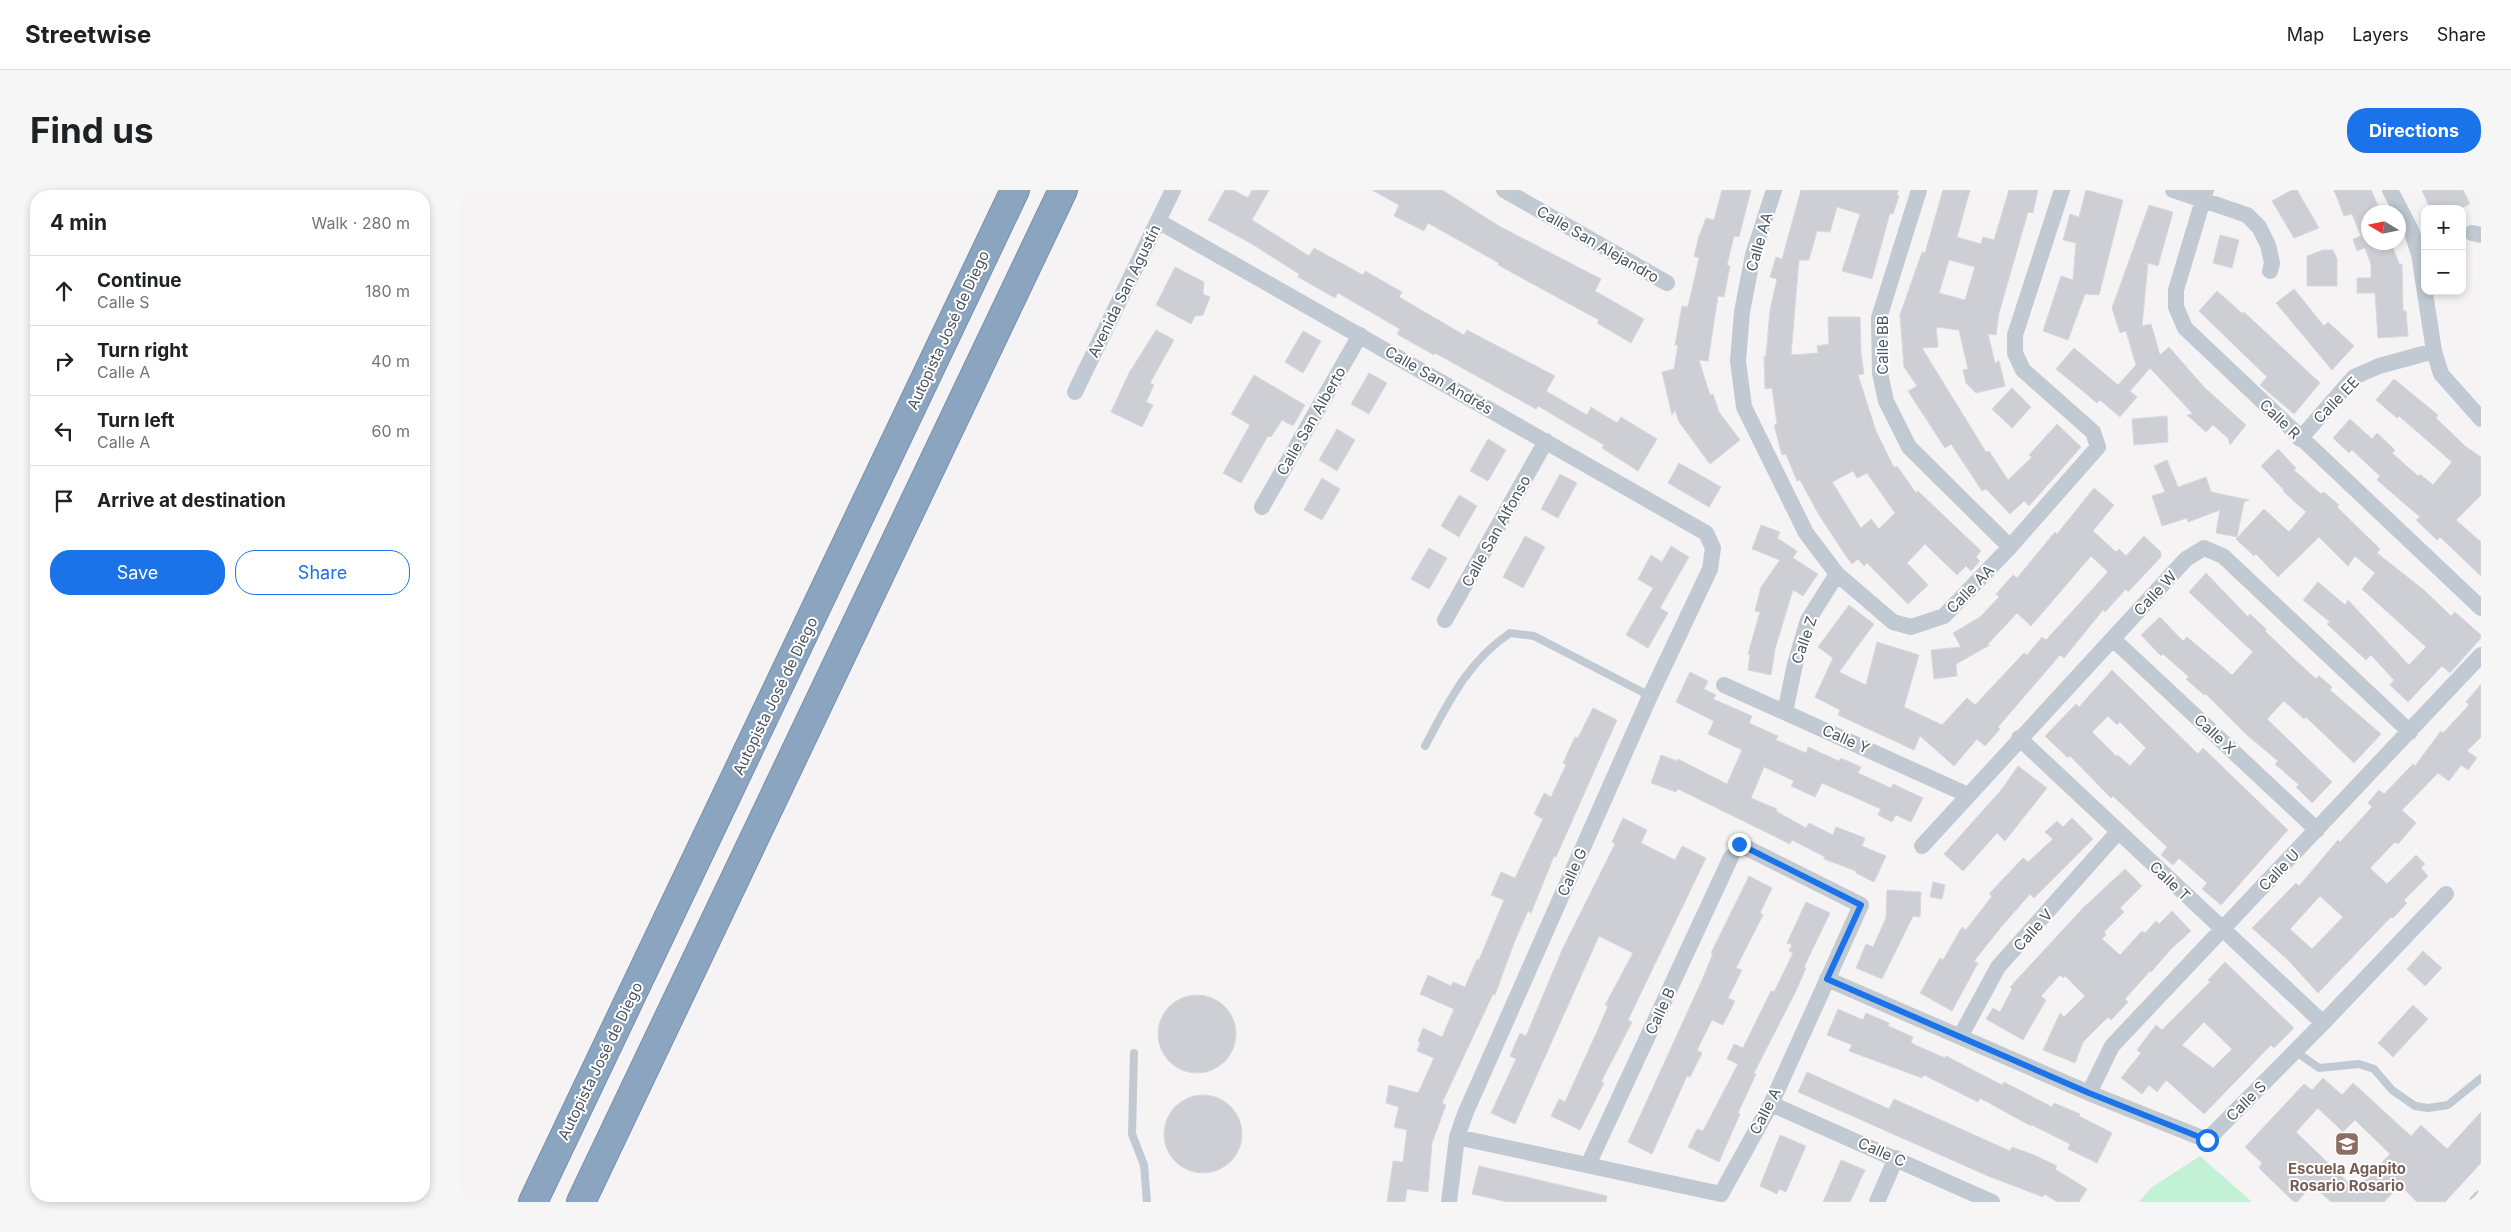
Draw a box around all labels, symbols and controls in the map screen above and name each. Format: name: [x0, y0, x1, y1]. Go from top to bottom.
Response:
text: Streetwise: [25, 20, 151, 49]
text: Map: [2287, 24, 2324, 45]
text: Layers: [2352, 24, 2409, 45]
text: Share: [2437, 24, 2486, 45]
button: Directions: [2347, 108, 2481, 153]
text: Find us: [30, 109, 154, 151]
street label: Calle San Alejandro: [1534, 201, 1662, 287]
north arrow: [2361, 205, 2406, 250]
map controls: [2421, 205, 2466, 295]
button: +: [2421, 205, 2466, 250]
text: 4 min: [50, 210, 107, 235]
street label: Calle AA: [1742, 210, 1776, 274]
text: Walk · 280 m: [312, 213, 410, 233]
street label: Avenida San Agustín: [1084, 221, 1164, 361]
street label: Autopista José de Diego: [903, 247, 993, 413]
button: −: [2421, 250, 2466, 295]
text: Continue: [97, 269, 182, 292]
icon: ahead: [50, 277, 78, 305]
text: 180 m: [365, 281, 410, 301]
text: Calle S: [97, 292, 150, 312]
street label: Calle BB: [1873, 315, 1892, 375]
text: Turn right: [97, 339, 188, 362]
street label: Calle San Andrés: [1382, 341, 1496, 419]
icon: right: [50, 347, 78, 375]
text: 40 m: [371, 351, 410, 371]
text: Calle A: [97, 362, 150, 382]
street label: Calle San Alberto: [1272, 363, 1350, 479]
street label: Calle EE: [2309, 373, 2363, 427]
street label: Calle R: [2256, 395, 2305, 443]
text: Turn left: [97, 409, 175, 432]
icon: left: [50, 417, 78, 445]
text: 60 m: [371, 421, 410, 441]
text: Calle A: [97, 432, 150, 452]
street label: Calle San Alfonso: [1457, 472, 1535, 590]
icon: arrive: [50, 487, 78, 515]
text: Arrive at destination: [97, 489, 286, 512]
button: Save: [50, 550, 225, 595]
button: Share: [235, 550, 410, 595]
street label: Calle AA: [1942, 561, 1998, 617]
street label: Calle W: [2130, 566, 2181, 619]
street label: Autopista José de Diego: [728, 614, 822, 778]
street label: Calle Z: [1787, 614, 1821, 666]
street label: Calle X: [2190, 710, 2240, 758]
street label: Calle Y: [1819, 720, 1873, 758]
route end: [1728, 833, 1751, 856]
street label: Calle G: [1553, 845, 1591, 899]
street label: Calle U: [2255, 845, 2303, 895]
street label: Calle T: [2146, 857, 2194, 905]
street label: Calle V: [2009, 905, 2057, 955]
street label: Autopista José de Diego: [553, 979, 647, 1143]
street label: Calle B: [1641, 985, 1679, 1037]
street label: Calle S: [2222, 1077, 2270, 1125]
street label: Calle A: [1745, 1084, 1785, 1138]
route start: [2196, 1129, 2219, 1152]
school or university icon: Escuela Agapito Rosario Rosario: [2334, 1131, 2360, 1157]
street label: Calle C: [1855, 1133, 1909, 1171]
place label: Escuela Agapito Rosario Rosario: [2288, 1159, 2406, 1195]

